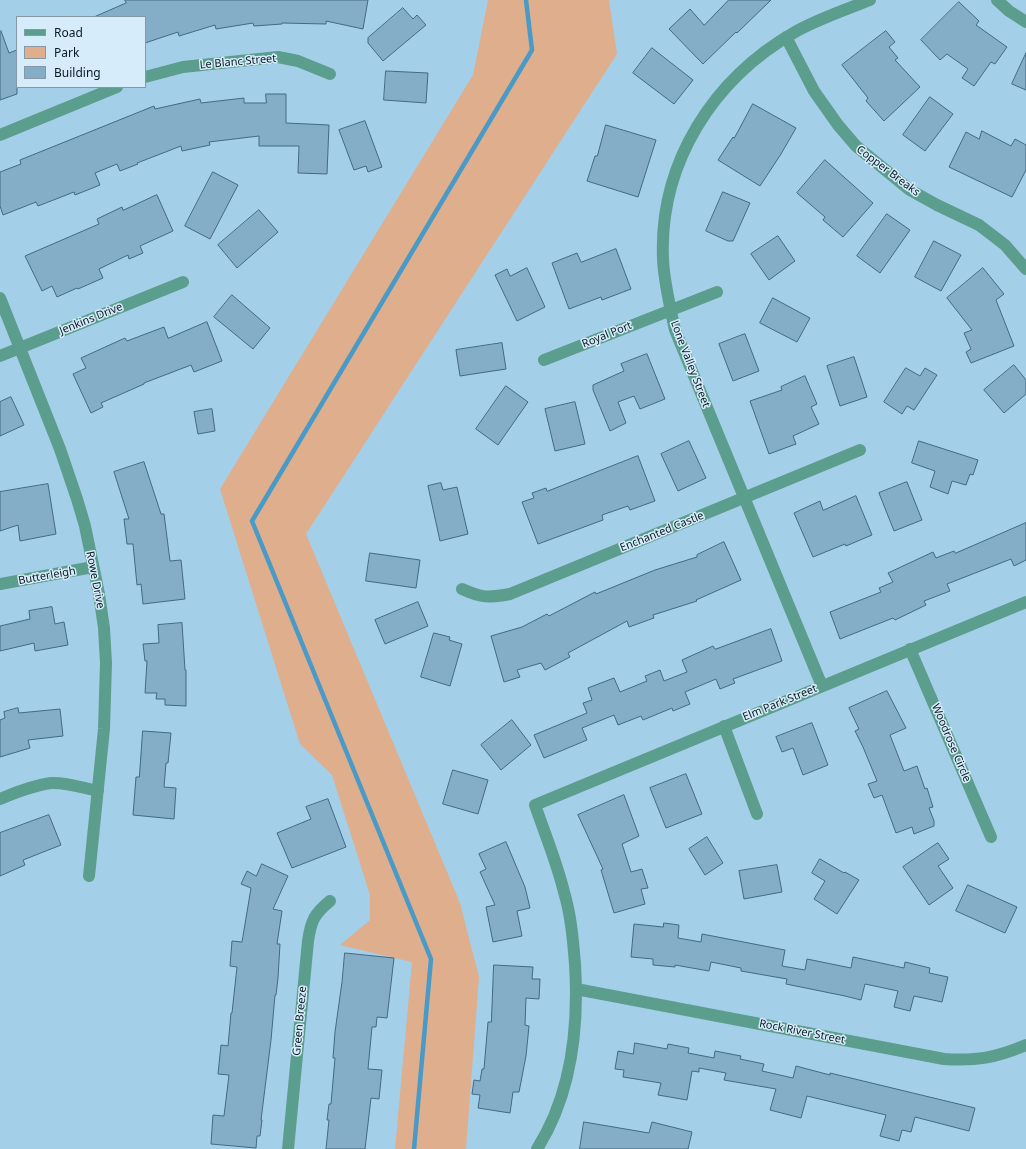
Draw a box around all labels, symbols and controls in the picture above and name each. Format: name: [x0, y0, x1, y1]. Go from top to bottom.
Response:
legend: [16, 16, 146, 88]
text: Road: [54, 24, 83, 41]
text: Park: [54, 44, 79, 61]
street label: Le Blanc Street: [199, 52, 277, 72]
text: Building: [54, 64, 101, 81]
street label: Copper Breaks: [854, 143, 922, 199]
street label: Jenkins Drive: [58, 300, 124, 338]
street label: Royal Port: [580, 319, 634, 351]
street label: Lone Valley Street: [667, 319, 713, 409]
street label: Enchanted Castle: [618, 509, 706, 555]
street label: Rowe Drive: [83, 550, 107, 610]
street label: Butterleigh: [17, 564, 77, 588]
street label: Elm Park Street: [741, 682, 819, 724]
street label: Woodrose Circle: [929, 702, 973, 784]
street label: Green Breeze: [290, 986, 310, 1056]
street label: Rock River Street: [758, 1017, 846, 1047]

